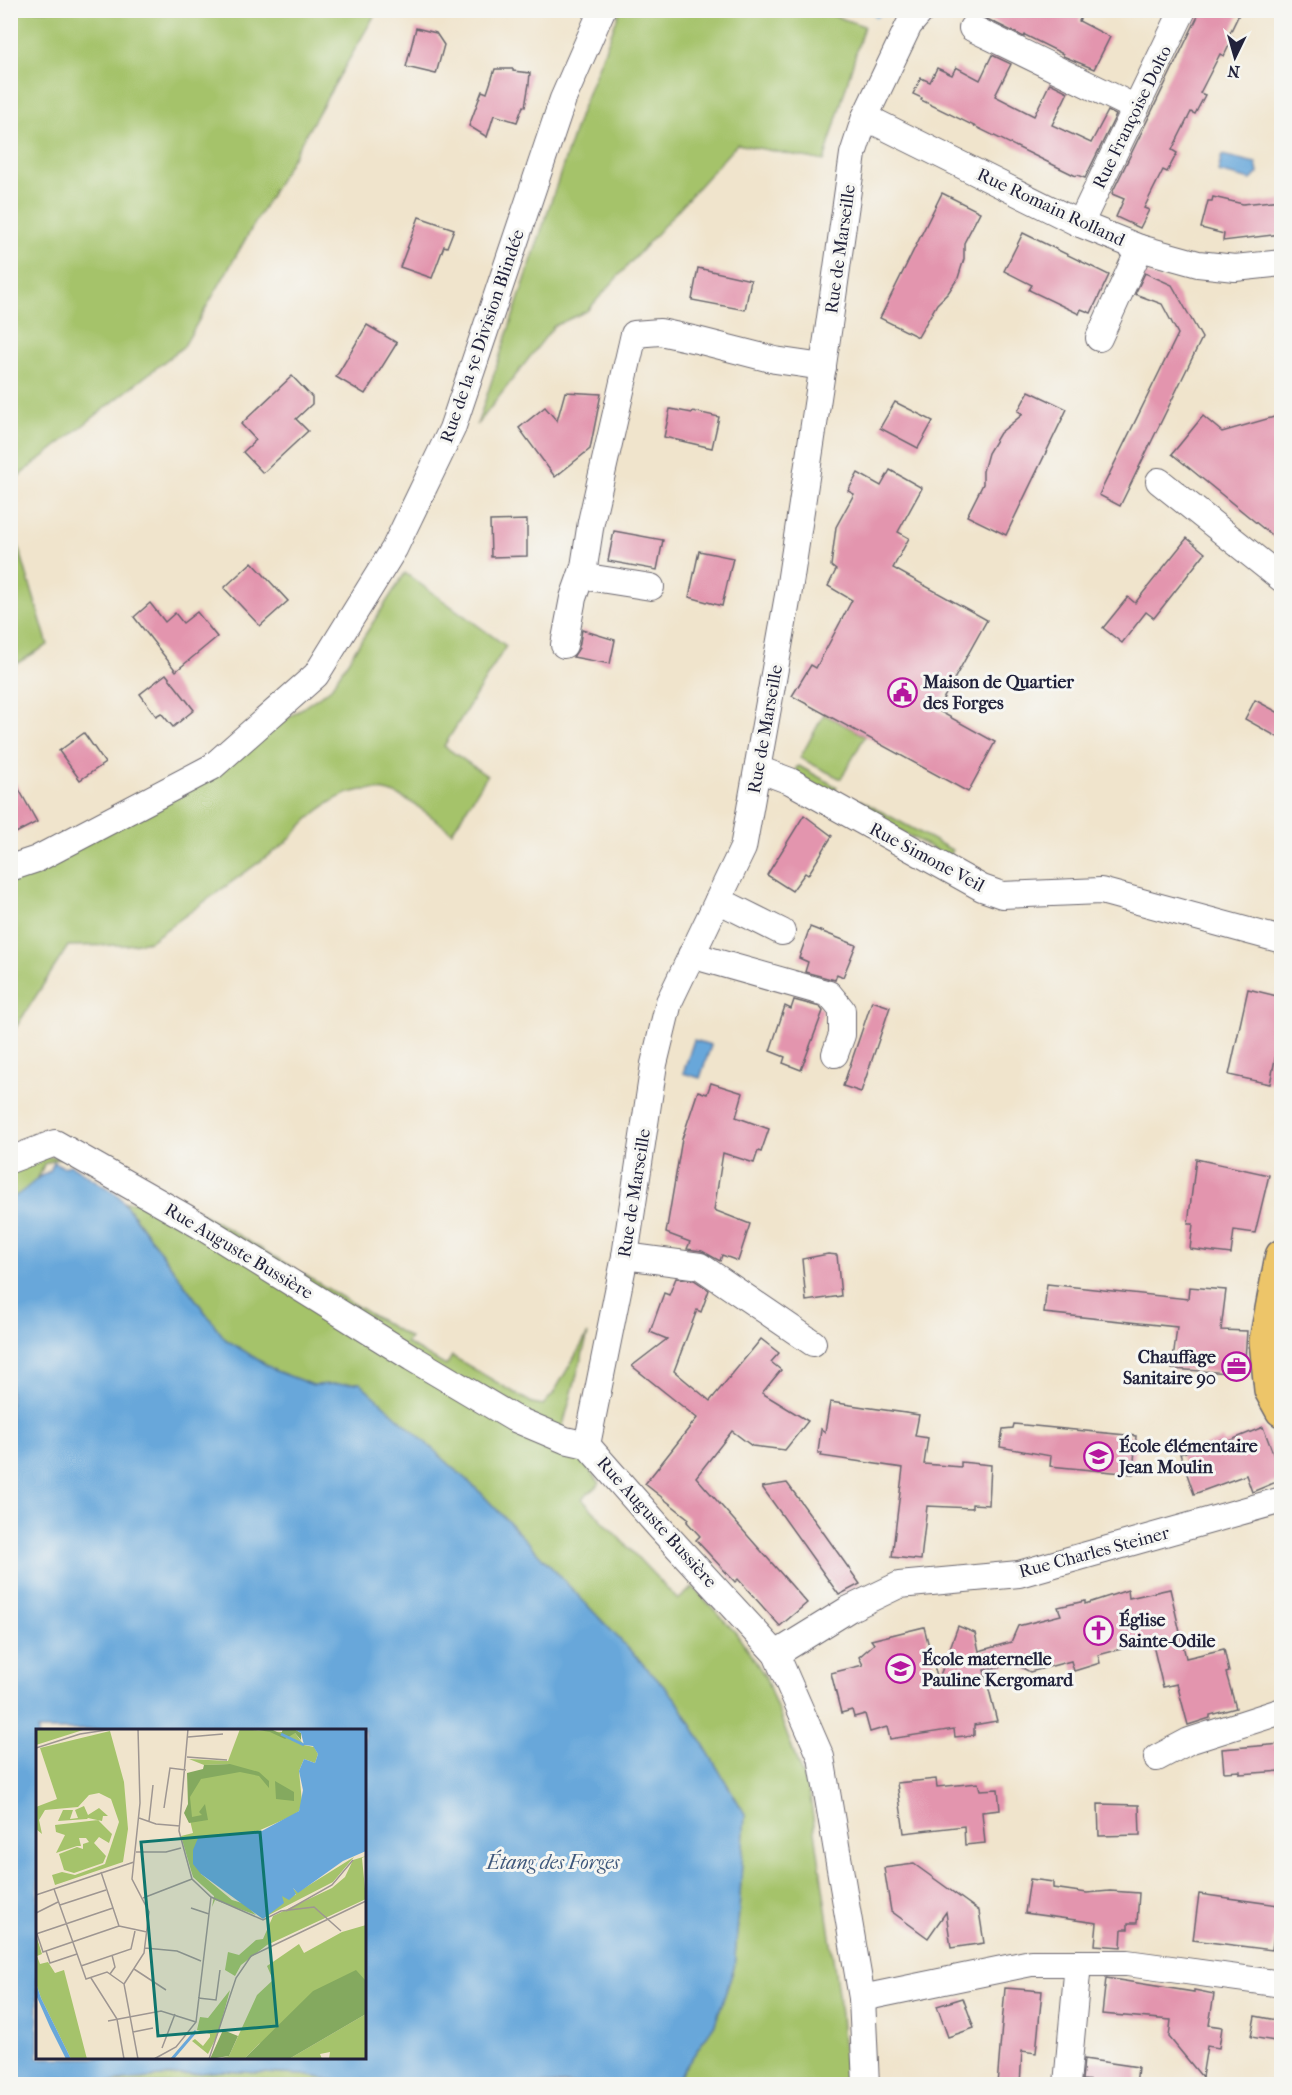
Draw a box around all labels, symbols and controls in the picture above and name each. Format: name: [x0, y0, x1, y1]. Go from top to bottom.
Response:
north arrow: [1205, 27, 1265, 87]
street label: Rue Françoise Dolto: [1089, 42, 1176, 192]
text: N: [1226, 61, 1241, 81]
street label: Rue Romain Rolland: [974, 164, 1128, 251]
street label: Rue de Marseille: [821, 183, 860, 315]
street label: Rue de la 5e Division Blindée: [436, 227, 529, 446]
street label: Rue de Marseille: [744, 663, 787, 795]
place label: Maison de Quartier des Forges: [922, 672, 1074, 714]
public building icon: Maison de Quartier des Forges: [886, 676, 918, 708]
street label: Rue Simone Veil: [866, 818, 988, 897]
street label: Rue de Marseille: [614, 1127, 655, 1259]
street label: Rue Auguste Bussière: [161, 1199, 317, 1304]
place label: Chauffage Sanitaire 90: [1123, 1347, 1216, 1389]
office icon: Chauffage Sanitaire 90: [1221, 1351, 1253, 1383]
place label: École élémentaire Jean Moulin: [1117, 1434, 1258, 1478]
school or university icon: École élémentaire Jean Moulin: [1082, 1440, 1114, 1472]
street label: Rue Auguste Bussière: [592, 1453, 721, 1592]
street label: Rue Charles Steiner: [1017, 1522, 1172, 1583]
place label: Église Sainte-Odile: [1119, 1608, 1215, 1652]
church icon: Église Sainte-Odile: [1082, 1614, 1114, 1646]
place label: École maternelle Pauline Kergomard: [922, 1647, 1074, 1691]
school or university icon: École maternelle Pauline Kergomard: [885, 1653, 917, 1685]
inset map: [36, 1729, 366, 2059]
water label: Étang des Forges: [485, 1849, 620, 1874]

